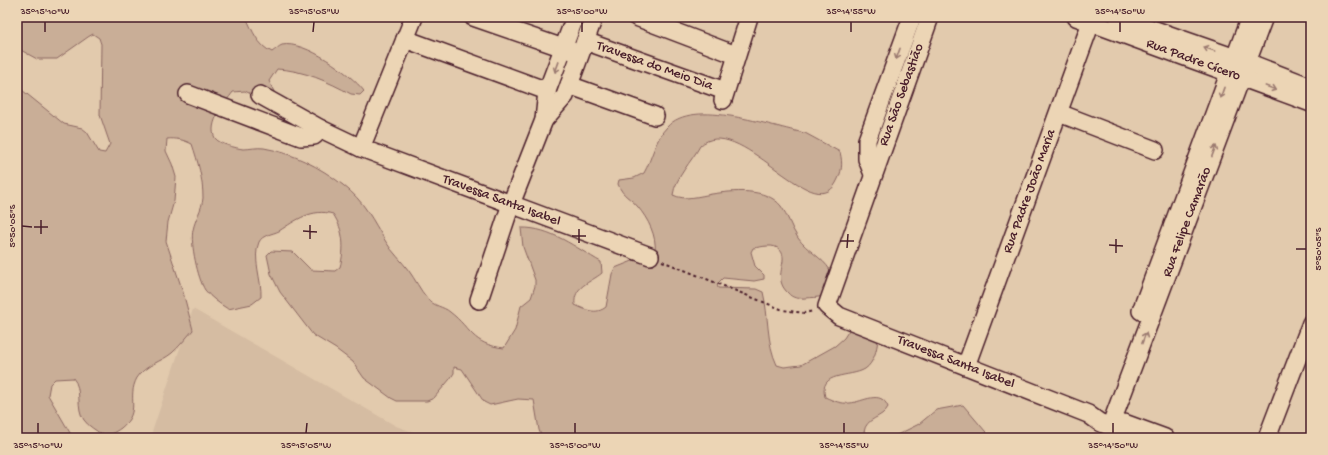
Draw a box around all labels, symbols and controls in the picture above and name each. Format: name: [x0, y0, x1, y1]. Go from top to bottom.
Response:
text: 35°15'10"W: [19, 6, 70, 18]
text: 35°15'05"W: [288, 6, 340, 18]
text: 35°15'00"W: [556, 6, 608, 18]
text: 35°14'55"W: [825, 6, 876, 18]
text: 35°14'50"W: [1094, 6, 1145, 18]
street label: Rua Padre Cícero: [1144, 35, 1243, 85]
street label: Travessa do Meio Dia: [593, 37, 716, 95]
street label: Rua São Sebastião: [876, 42, 928, 148]
one-way arrow: [1203, 44, 1215, 52]
one-way arrow: [894, 47, 902, 59]
one-way arrow: [552, 60, 560, 72]
one-way arrow: [1264, 85, 1276, 93]
one-way arrow: [1217, 86, 1225, 98]
street label: Rua Padre João Maria: [999, 126, 1060, 256]
one-way arrow: [1210, 146, 1218, 158]
street label: Rua Felipe Camarão: [1159, 165, 1215, 279]
street label: Travessa Santa Isabel: [439, 170, 563, 230]
text: 5°50'05"S: [7, 204, 19, 247]
text: 5°50'05"S: [1313, 227, 1325, 270]
street label: Travessa Santa Isabel: [894, 331, 1017, 393]
one-way arrow: [1140, 333, 1148, 345]
text: 35°15'10"W: [12, 440, 63, 452]
text: 35°15'05"W: [280, 440, 332, 452]
text: 35°15'00"W: [549, 440, 601, 452]
text: 35°14'55"W: [818, 440, 869, 452]
text: 35°14'50"W: [1087, 440, 1138, 452]

